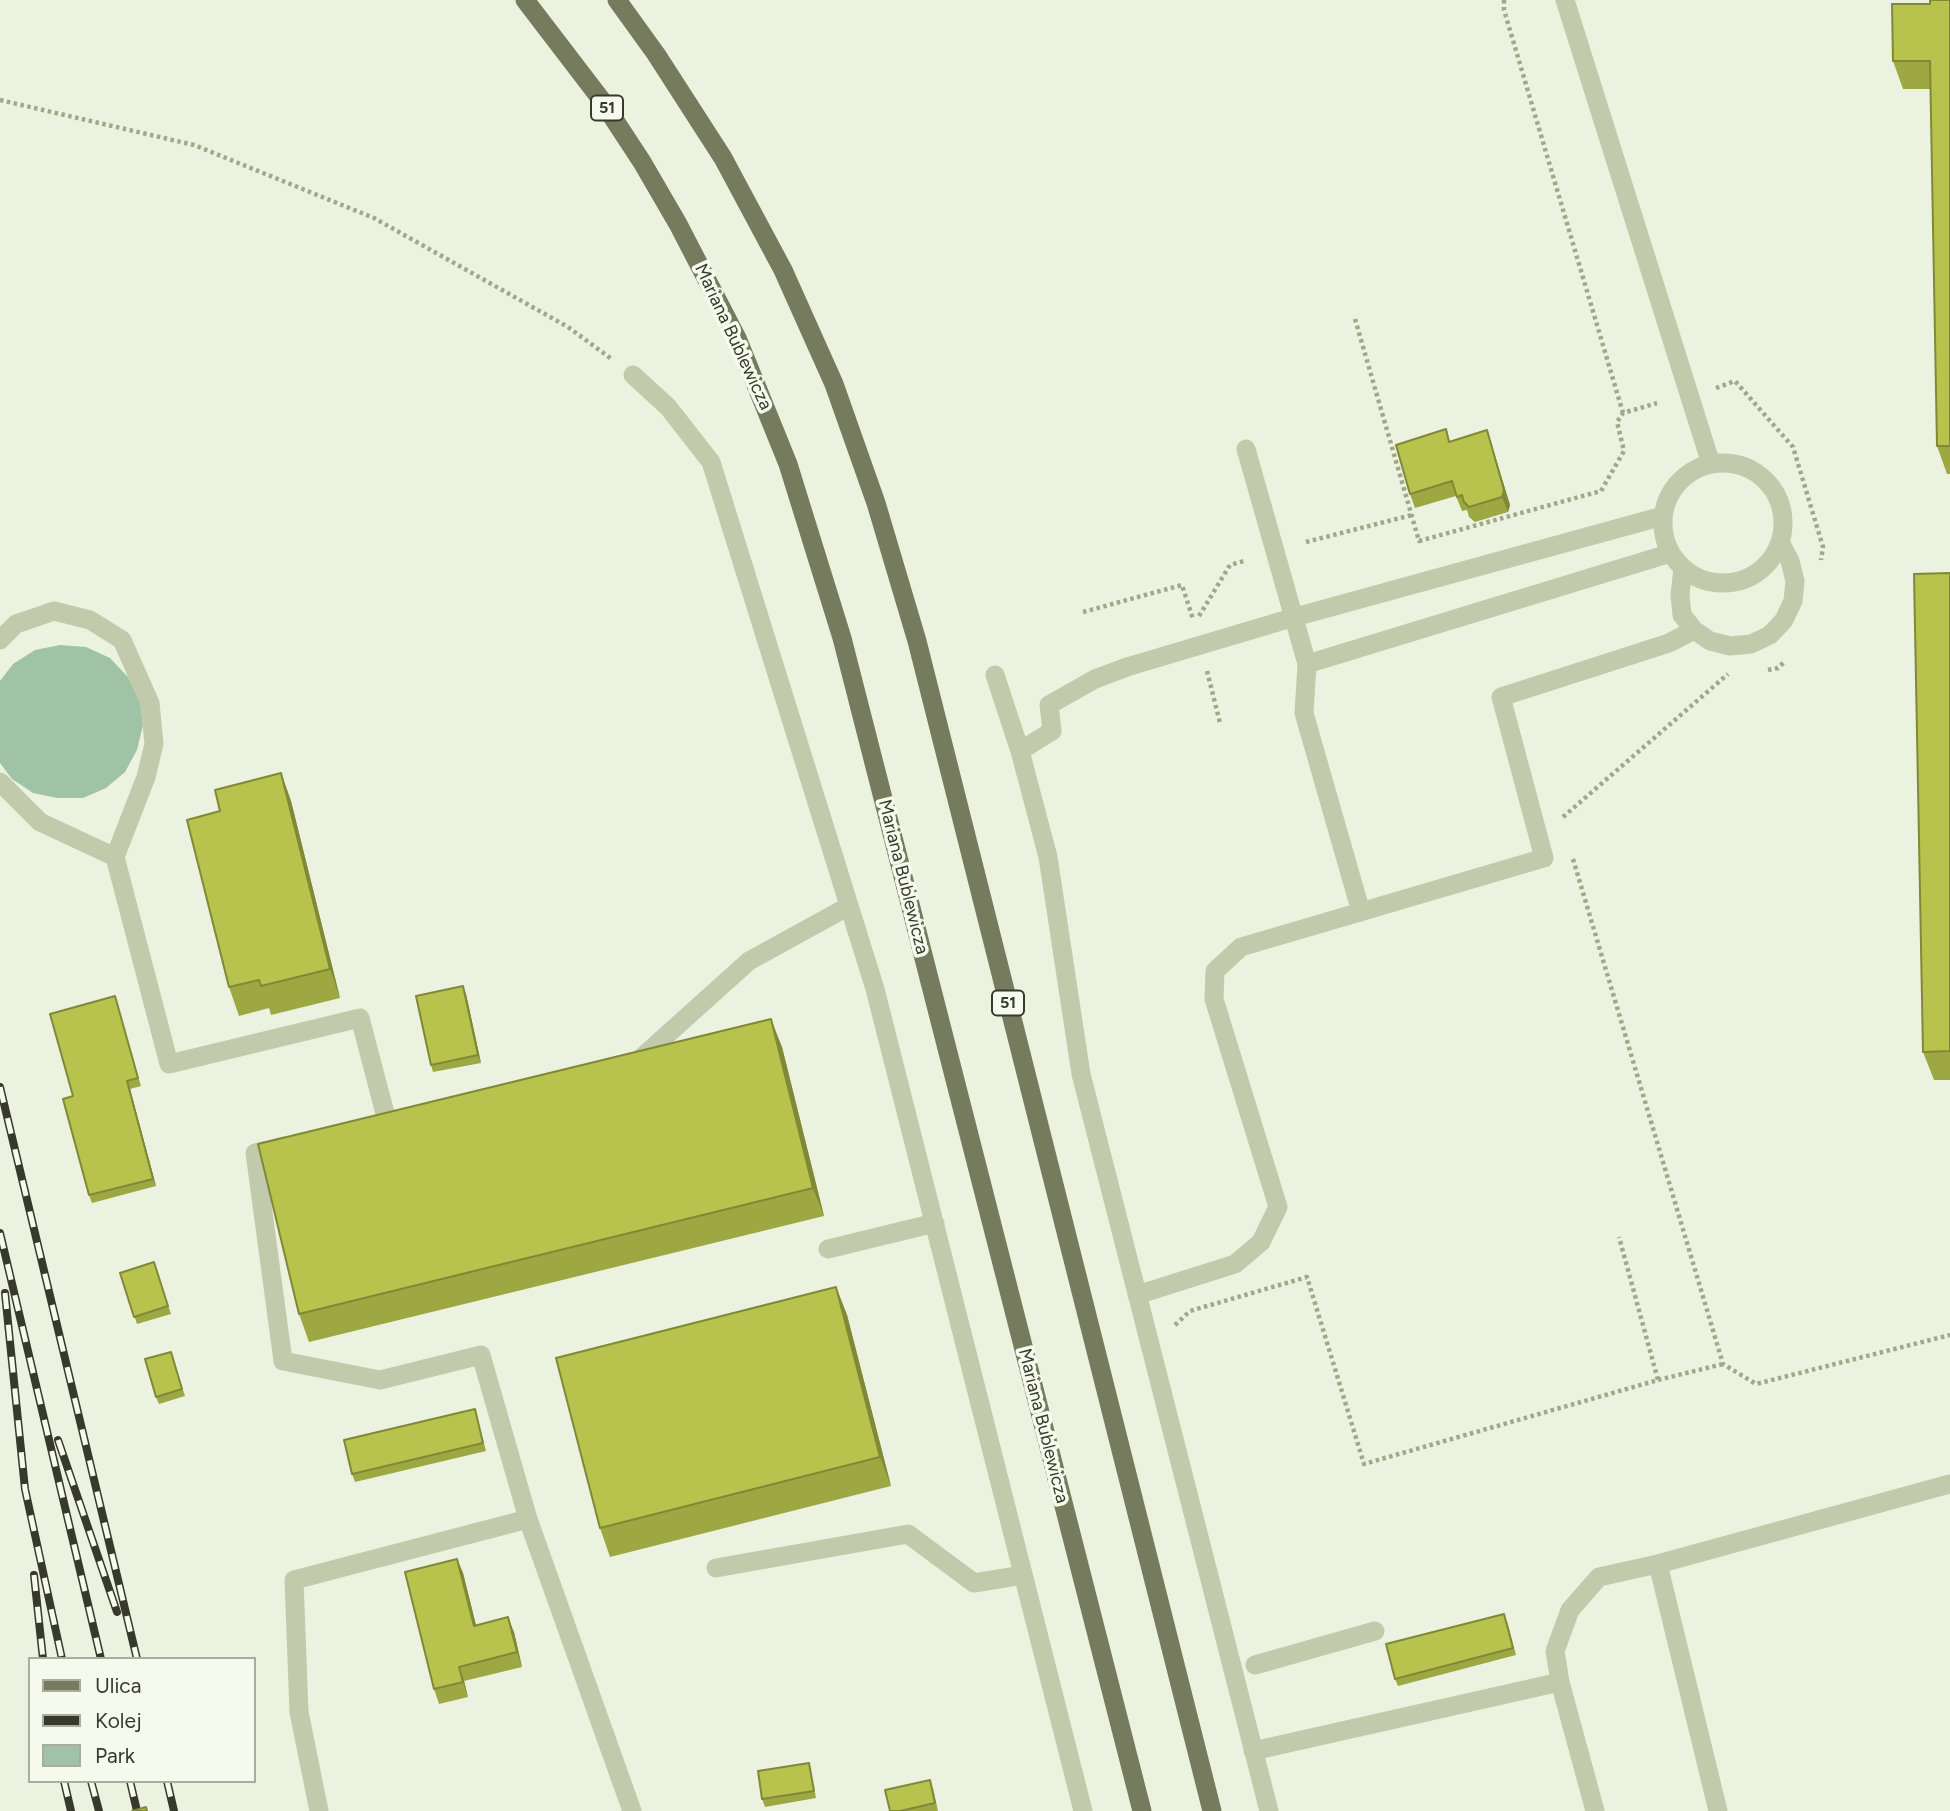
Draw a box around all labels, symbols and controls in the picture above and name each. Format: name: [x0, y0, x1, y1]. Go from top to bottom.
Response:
road number: 51: [591, 96, 623, 120]
street label: Mariana Bublewicza: [690, 261, 776, 413]
street label: Mariana Bublewicza: [873, 797, 933, 957]
road number: 51: [992, 990, 1024, 1015]
street label: Mariana Bublewicza: [1013, 1346, 1073, 1506]
legend: [28, 1657, 256, 1783]
text: Ulica: [95, 1673, 141, 1698]
text: Kolej: [95, 1708, 142, 1733]
text: Park: [95, 1743, 135, 1768]

